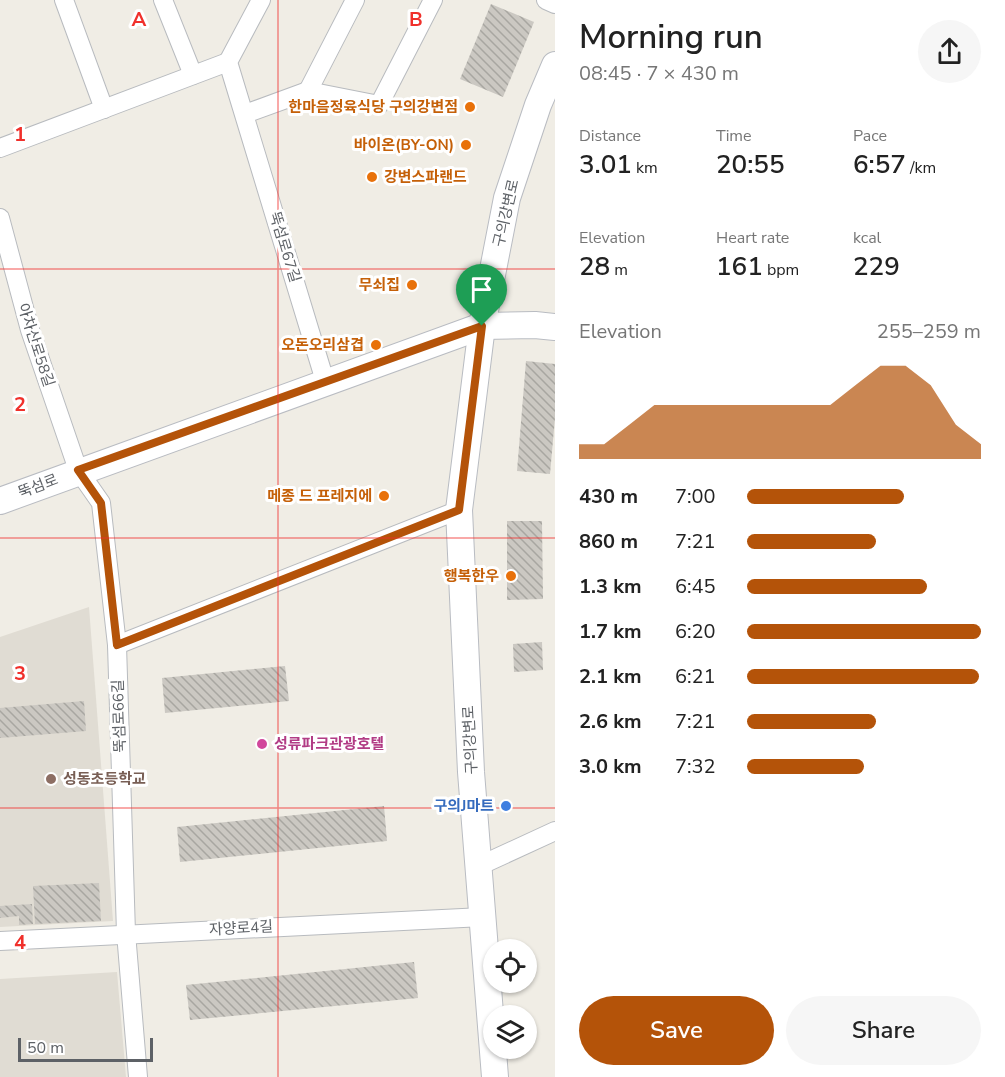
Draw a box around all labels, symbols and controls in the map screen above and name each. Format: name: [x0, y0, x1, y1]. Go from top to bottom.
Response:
text: A: [132, 6, 147, 33]
text: B: [409, 6, 423, 33]
text: Morning run: [579, 15, 763, 60]
button: share: [918, 20, 981, 83]
text: 08:45 · 7 × 430 m: [579, 60, 739, 87]
place label: 한마음정육식당 구의강변점: [288, 97, 458, 117]
marker: 한마음정육식당 구의강변점: [463, 100, 477, 114]
text: 1: [14, 121, 26, 148]
text: Distance: [579, 125, 641, 147]
text: Time: [716, 125, 752, 147]
text: Pace: [853, 125, 887, 147]
place label: 바이온(BY-ON): [354, 135, 454, 155]
marker: 바이온(BY-ON): [459, 138, 473, 152]
text: 3.01: [579, 147, 632, 182]
text: 20:55: [716, 147, 785, 182]
text: 6:57: [853, 147, 906, 182]
text: km: [632, 157, 658, 179]
text: /km: [906, 157, 936, 179]
place label: 강변스파랜드: [384, 167, 467, 187]
marker: 강변스파랜드: [365, 170, 379, 184]
street label: 구의강변로: [488, 177, 524, 249]
street label: 뚝섬로67길: [265, 209, 305, 285]
text: Elevation: [579, 227, 645, 249]
text: Heart rate: [716, 227, 789, 249]
text: kcal: [853, 227, 881, 249]
text: 28: [579, 249, 610, 284]
text: 161: [716, 249, 763, 284]
text: 229: [853, 249, 900, 284]
text: m: [610, 259, 628, 281]
text: bpm: [763, 259, 799, 281]
pin: [456, 264, 507, 326]
icon: arrive: [465, 273, 498, 306]
place label: 무쇠집: [359, 275, 400, 295]
marker: 무쇠집: [405, 278, 419, 292]
street label: 아차산로58길: [13, 301, 59, 389]
text: Elevation: [579, 318, 662, 345]
text: 255–259 m: [877, 318, 981, 345]
place label: 오돈오리삼겹: [281, 335, 364, 355]
marker: 오돈오리삼겹: [369, 338, 383, 352]
text: 2: [14, 391, 26, 418]
street label: 뚝섬로: [15, 469, 61, 503]
text: 430 m: [579, 483, 638, 510]
text: 7:00: [675, 483, 716, 510]
place label: 메종 드 프레지에: [267, 486, 372, 506]
marker: 메종 드 프레지에: [377, 489, 391, 503]
text: 860 m: [579, 528, 638, 555]
text: 7:21: [675, 528, 716, 555]
place label: 행복한우: [444, 566, 499, 586]
marker: 행복한우: [504, 569, 518, 583]
text: 1.3 km: [579, 573, 642, 600]
text: 6:45: [675, 573, 716, 600]
text: 1.7 km: [579, 618, 642, 645]
text: 6:20: [675, 618, 716, 645]
text: 3: [14, 660, 26, 687]
text: 2.1 km: [579, 663, 642, 690]
text: 6:21: [675, 663, 716, 690]
street label: 뚝섬로66길: [108, 679, 130, 753]
street label: 구의강변로: [458, 705, 482, 775]
text: 2.6 km: [579, 708, 642, 735]
text: 7:21: [675, 708, 716, 735]
place label: 성류파크관광호텔: [274, 734, 384, 754]
marker: 성류파크관광호텔: [255, 737, 269, 751]
text: 3.0 km: [579, 753, 642, 780]
text: 7:32: [675, 753, 716, 780]
place label: 성동초등학교: [63, 769, 146, 789]
marker: 성동초등학교: [44, 772, 58, 786]
place label: 구의J마트: [433, 796, 494, 816]
marker: 구의J마트: [499, 799, 513, 813]
street label: 자양로4길: [208, 916, 274, 940]
text: 4: [14, 929, 26, 956]
map controls: [483, 939, 537, 1059]
button: locate: [483, 939, 537, 993]
button: Save: [579, 996, 774, 1065]
button: Share: [786, 996, 981, 1065]
button: layers: [483, 1005, 537, 1059]
scale bar: [18, 1035, 153, 1062]
text: 50 m: [27, 1037, 64, 1059]

